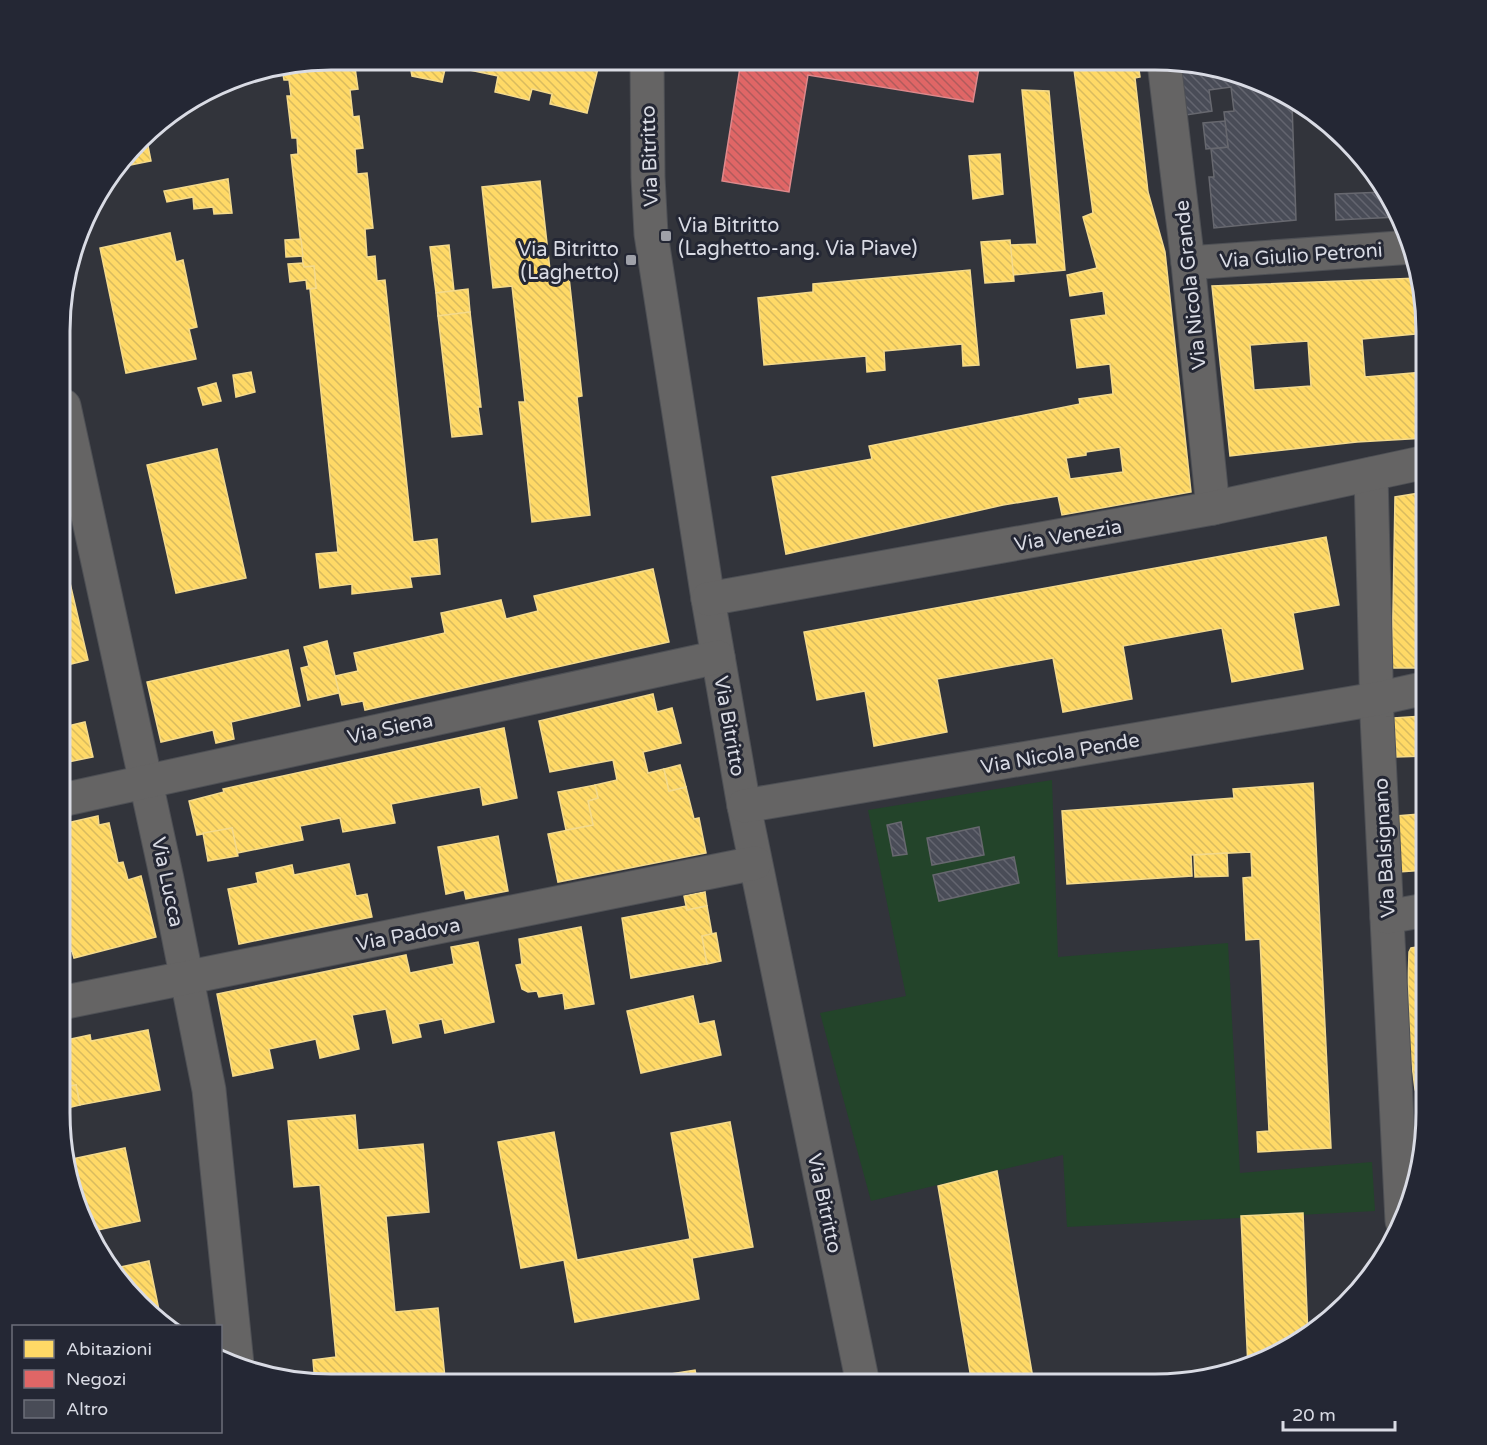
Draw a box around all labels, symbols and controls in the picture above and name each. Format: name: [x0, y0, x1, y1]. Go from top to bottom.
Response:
street label: Via Bitritto: [636, 105, 664, 207]
street label: Via Nicola Grande: [1170, 199, 1212, 371]
place label: Via Bitritto (Laghetto-ang. Via Piave): [678, 214, 917, 261]
marker: Via Bitritto (Laghetto-ang. Via Piave): [659, 229, 673, 243]
place label: Via Bitritto (Laghetto): [518, 238, 619, 285]
street label: Via Giulio Petroni: [1219, 238, 1383, 274]
marker: Via Bitritto (Laghetto): [624, 253, 638, 267]
street label: Via Venezia: [1012, 515, 1124, 557]
street label: Via Bitritto: [708, 674, 750, 778]
street label: Via Siena: [345, 708, 435, 750]
street label: Via Nicola Pende: [979, 728, 1141, 780]
street label: Via Balsignano: [1369, 777, 1401, 919]
street label: Via Lucca: [146, 835, 188, 929]
street label: Via Padova: [354, 913, 462, 957]
street label: Via Bitritto: [802, 1151, 846, 1255]
legend: [12, 1325, 222, 1433]
text: Abitazioni: [66, 1338, 152, 1360]
text: Negozi: [66, 1368, 126, 1390]
scale bar: [1283, 1394, 1396, 1432]
text: Altro: [66, 1398, 108, 1420]
text: 20 m: [1292, 1404, 1336, 1426]

